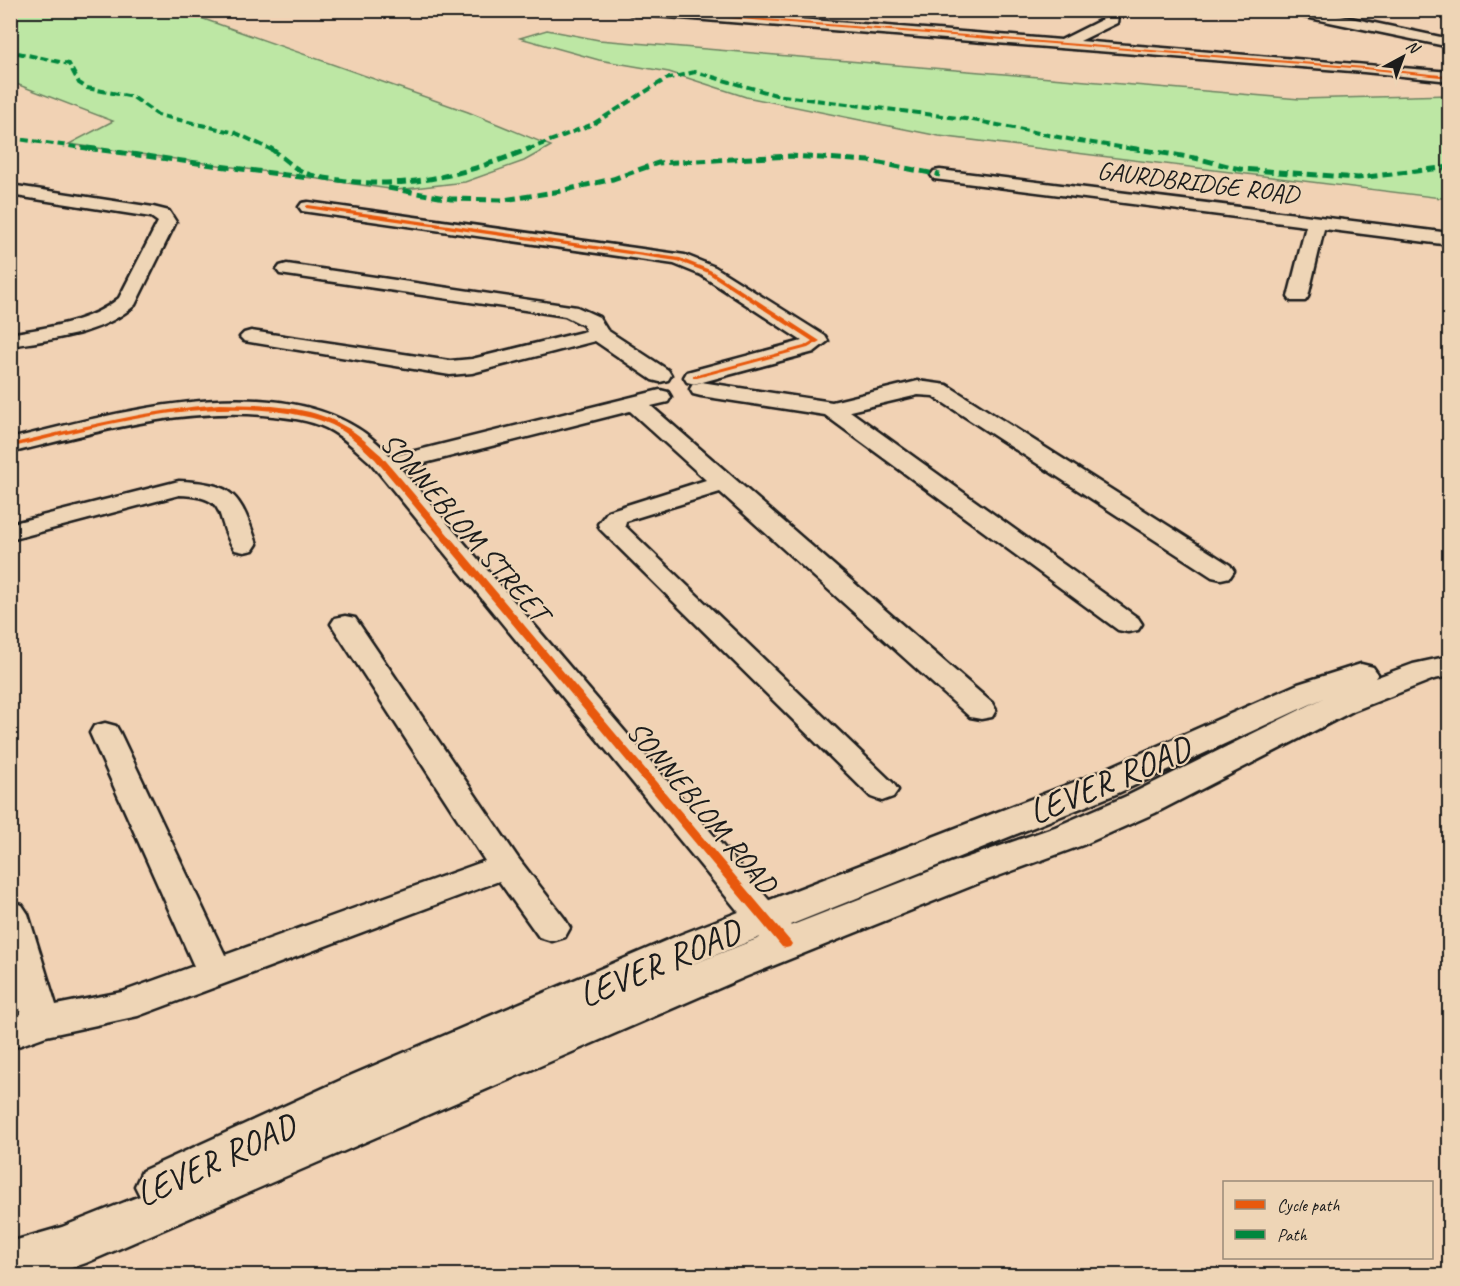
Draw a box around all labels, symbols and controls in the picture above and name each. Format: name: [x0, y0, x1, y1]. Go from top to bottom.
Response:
north arrow: [1373, 27, 1433, 87]
text: N: [1402, 36, 1425, 59]
street label: GAURDBRIDGE ROAD: [1095, 154, 1303, 212]
street label: SONNEBLOM STREET: [372, 424, 562, 635]
street label: SONNEBLOM ROAD: [619, 713, 787, 903]
street label: LEVER ROAD: [1021, 724, 1200, 835]
street label: LEVER ROAD: [571, 907, 750, 1018]
street label: LEVER ROAD: [128, 1101, 306, 1217]
legend: [1223, 1181, 1433, 1259]
text: Cycle path: [1277, 1194, 1340, 1216]
text: Path: [1277, 1224, 1307, 1246]

